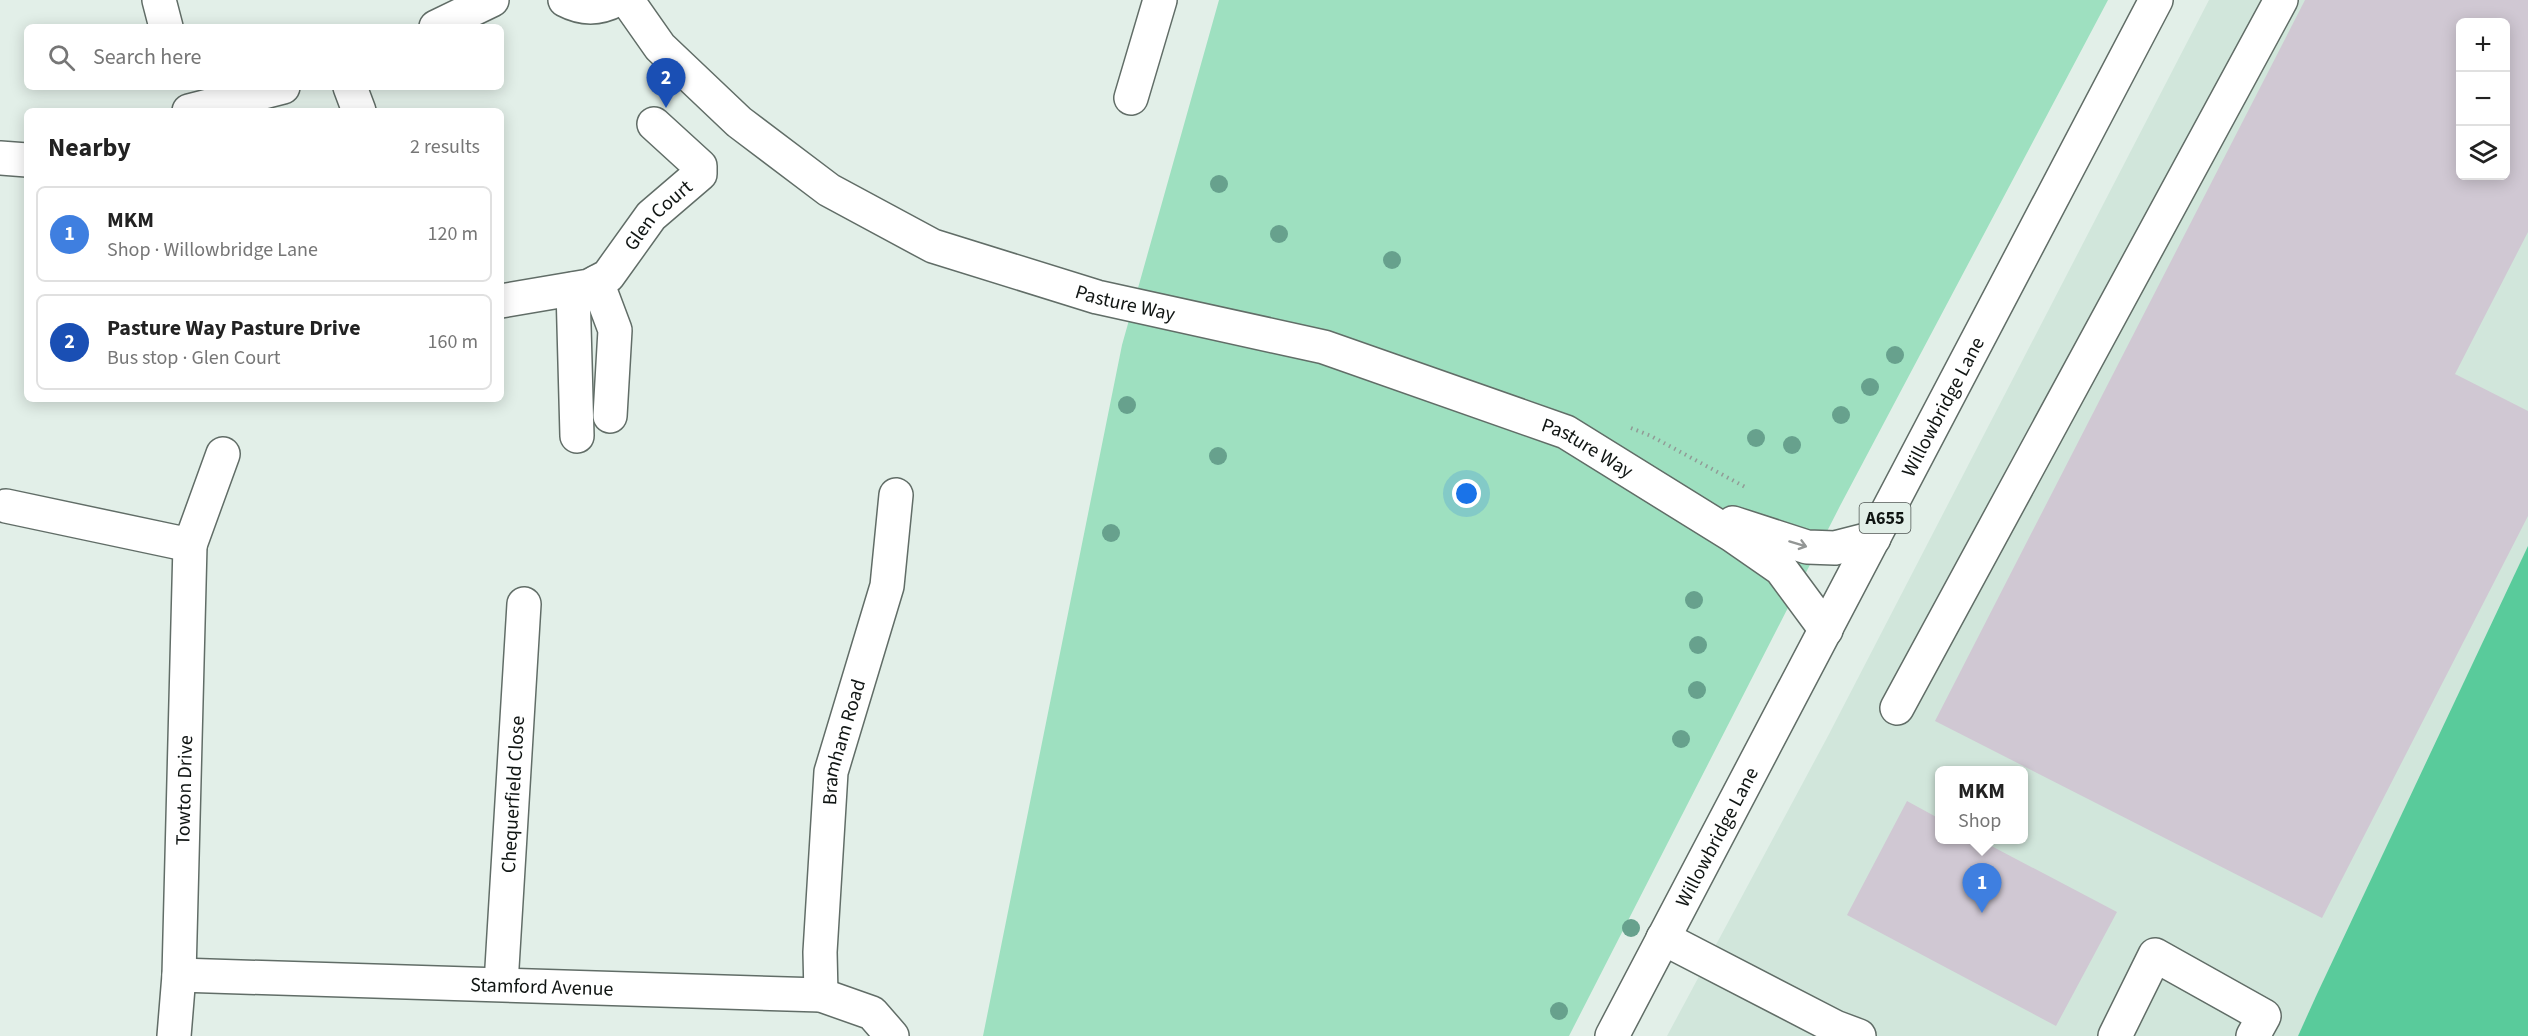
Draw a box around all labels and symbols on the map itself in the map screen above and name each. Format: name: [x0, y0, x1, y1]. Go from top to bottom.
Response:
pin: 2: [646, 58, 686, 108]
street label: Glen Court: [618, 173, 699, 257]
street label: Pasture Way: [1072, 278, 1178, 329]
street label: Willowbridge Lane: [1895, 332, 1992, 482]
street label: Pasture Way: [1538, 412, 1639, 486]
your location: [1452, 479, 1481, 508]
road number: A655: [1860, 503, 1910, 533]
one-way arrow: [1788, 539, 1807, 550]
street label: Bramham Road: [816, 676, 873, 806]
street label: Chequerfield Close: [495, 715, 532, 874]
street label: Towton Drive: [169, 735, 200, 846]
street label: Willowbridge Lane: [1669, 762, 1766, 912]
pin: 1: [1962, 864, 2002, 913]
street label: Stamford Avenue: [470, 971, 614, 1004]

